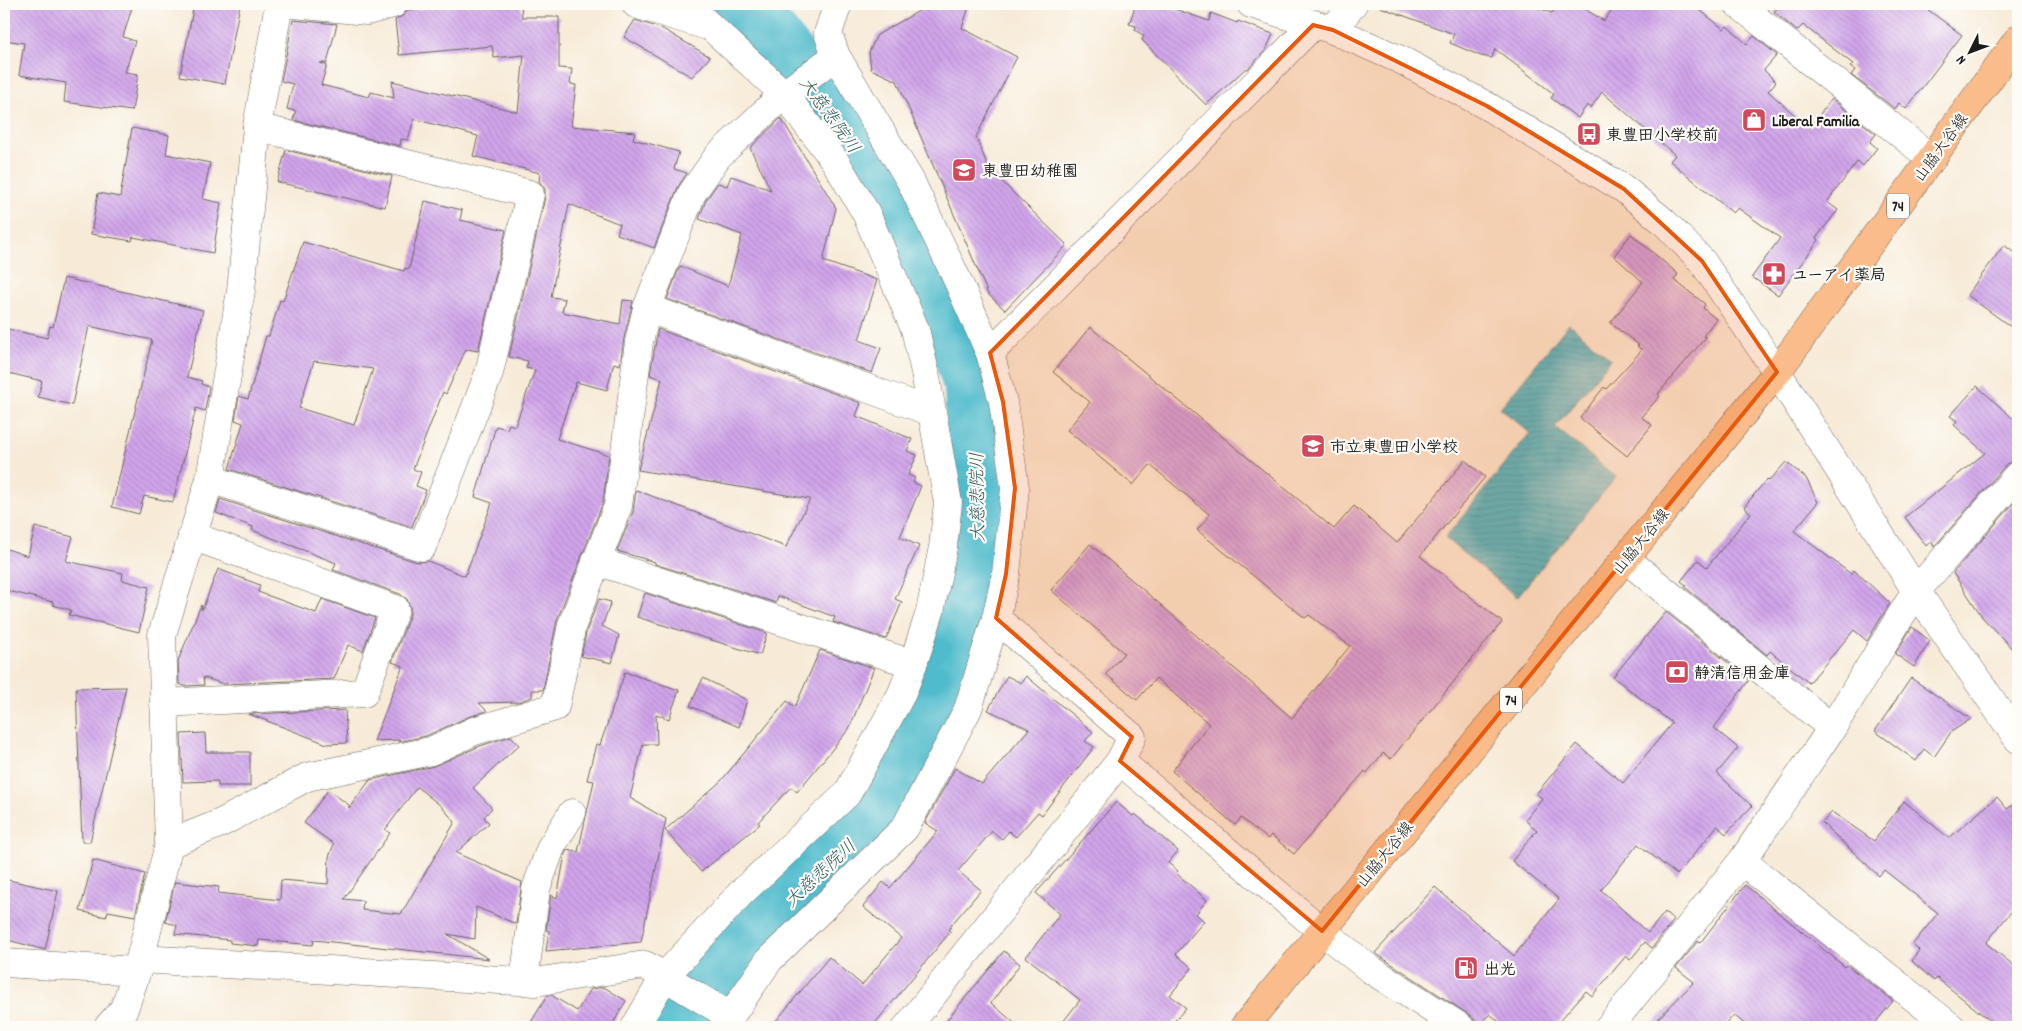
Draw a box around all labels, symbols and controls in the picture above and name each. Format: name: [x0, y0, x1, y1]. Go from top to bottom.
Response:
north arrow: [1944, 28, 1994, 78]
text: N: [1952, 50, 1972, 69]
water label: 大慈悲院川: [791, 73, 865, 160]
shop icon: Liberal Familia: [1741, 107, 1767, 133]
street label: 山脇大谷線: [1909, 109, 1975, 188]
place label: Liberal Familia: [1772, 111, 1861, 134]
bus stop icon: 東豊田小学校前: [1576, 121, 1602, 147]
place label: 東豊田小学校前: [1606, 125, 1718, 148]
school or university icon: 東豊田幼稚園: [951, 157, 977, 183]
place label: 東豊田幼稚園: [982, 161, 1078, 184]
road number: 74: [1887, 194, 1909, 218]
pharmacy icon: ユーアイ薬局: [1761, 261, 1787, 287]
place label: ユーアイ薬局: [1792, 265, 1886, 288]
school or university icon: 市立東豊田小学校: [1300, 433, 1326, 459]
place label: 市立東豊田小学校: [1330, 437, 1458, 460]
water label: 大慈悲院川: [966, 452, 993, 542]
street label: 山脇大谷線: [1608, 504, 1676, 581]
bank icon: 静清信用金庫: [1664, 659, 1690, 685]
place label: 静清信用金庫: [1694, 663, 1790, 686]
road number: 74: [1500, 688, 1522, 712]
street label: 山脇大谷線: [1352, 817, 1420, 894]
water label: 大慈悲院川: [780, 835, 863, 915]
fuel station icon: 出光: [1453, 955, 1479, 981]
place label: 出光: [1484, 959, 1516, 982]

